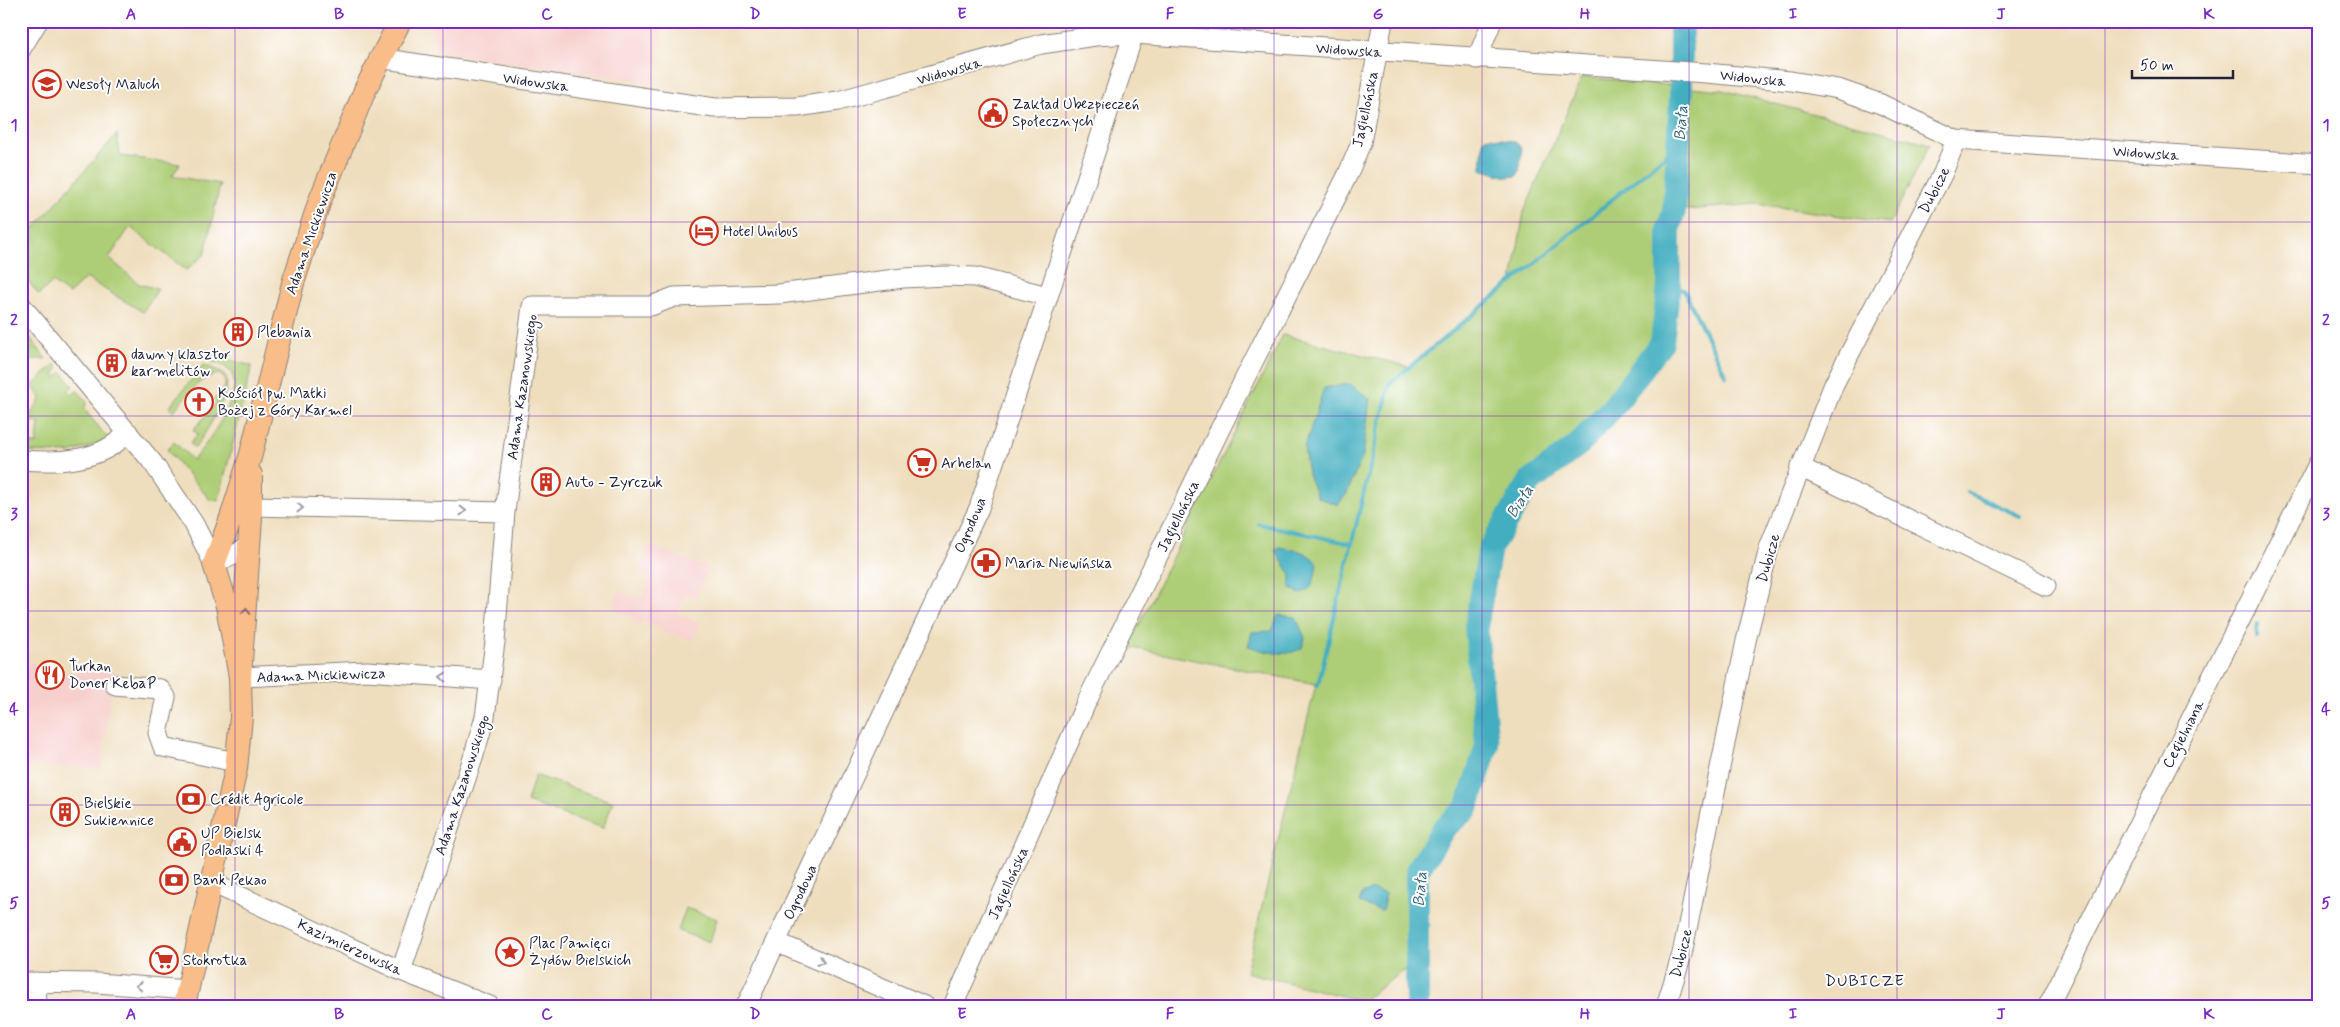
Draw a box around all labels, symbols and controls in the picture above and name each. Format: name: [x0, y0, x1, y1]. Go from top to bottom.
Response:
text: A: [126, 4, 136, 25]
text: B: [334, 4, 344, 25]
text: C: [541, 4, 553, 25]
text: D: [749, 4, 761, 25]
text: E: [957, 4, 967, 25]
text: F: [1166, 4, 1175, 25]
text: G: [1373, 4, 1384, 25]
text: H: [1580, 4, 1591, 25]
text: I: [1789, 4, 1798, 25]
text: J: [1996, 4, 2006, 25]
text: K: [2203, 4, 2215, 25]
street label: Widowska: [1315, 39, 1384, 63]
scale bar: [2132, 48, 2234, 80]
street label: Widowska: [915, 53, 985, 91]
text: 50 m: [2140, 56, 2174, 76]
street label: Widowska: [1719, 66, 1788, 93]
street label: Widowska: [502, 68, 571, 98]
school or university icon: Wesoły Maluch: [32, 69, 62, 99]
street label: Jagiellońska: [1348, 69, 1385, 149]
place label: Wesoły Maluch: [66, 75, 160, 95]
place label: Zakład Ubezpieczeń Społecznych: [1012, 95, 1139, 132]
public building icon: Zakład Ubezpieczeń Społecznych: [978, 98, 1008, 128]
water label: Biała: [1670, 105, 1693, 141]
text: 1: [10, 115, 18, 136]
text: 1: [2322, 115, 2330, 136]
street label: Widowska: [2112, 142, 2181, 166]
street label: Dubicze: [1915, 164, 1955, 217]
street label: Adama Mickiewicza: [282, 169, 342, 298]
hotel icon: Hotel Unibus: [689, 216, 719, 246]
place label: Hotel Unibus: [723, 222, 798, 242]
text: 2: [10, 310, 18, 331]
text: 2: [2322, 310, 2330, 331]
street label: Adama Kazanowskiego: [503, 313, 544, 461]
building icon: Plebania: [223, 317, 253, 347]
place label: Plebania: [257, 323, 312, 343]
place label: dawny klasztor karmelitów: [131, 345, 231, 382]
building icon: dawny klasztor karmelitów: [97, 348, 127, 378]
place label: Kościół pw. Matki Bożej z Góry Karmel: [218, 384, 352, 421]
church icon: Kościół pw. Matki Bożej z Góry Karmel: [184, 387, 214, 417]
supermarket icon: Arhelan: [907, 448, 937, 478]
place label: Arhelan: [941, 454, 991, 474]
building icon: Auto - Zyrczuk: [531, 467, 561, 497]
place label: Auto - Zyrczuk: [565, 473, 663, 493]
street label: Jagiellońska: [1153, 477, 1206, 556]
water label: Biała: [1502, 481, 1539, 522]
street label: Ogrodowa: [950, 494, 992, 556]
one-way arrow: [297, 502, 305, 513]
text: 3: [10, 504, 18, 525]
text: 3: [2322, 504, 2330, 525]
one-way arrow: [459, 506, 467, 517]
street label: Dubicze: [1752, 531, 1785, 585]
pharmacy icon: Maria Niewińska: [971, 548, 1001, 578]
place label: Maria Niewińska: [1005, 554, 1113, 574]
one-way arrow: [240, 607, 251, 615]
place label: Turkan Doner KebaP: [69, 657, 156, 694]
restaurant icon: Turkan Doner KebaP: [35, 660, 65, 690]
street label: Adama Mickiewicza: [256, 664, 386, 688]
one-way arrow: [439, 671, 447, 682]
street label: Cegielniana: [2158, 696, 2211, 772]
text: 4: [9, 699, 19, 720]
text: 4: [2321, 699, 2331, 720]
street label: Adama Kazanowskiego: [431, 712, 496, 859]
bank icon: Crédit Agricole: [176, 784, 206, 814]
place label: Crédit Agricole: [210, 790, 304, 811]
place label: Bielskie Sukiennice: [84, 794, 154, 831]
building icon: Bielskie Sukiennice: [50, 797, 80, 827]
place label: UP Bielsk Podlaski 4: [201, 824, 264, 861]
public building icon: UP Bielsk Podlaski 4: [167, 827, 197, 857]
street label: Jagiellońska: [984, 844, 1035, 923]
street label: Ogrodowa: [779, 861, 822, 923]
bank icon: Bank Pekao: [159, 865, 189, 895]
place label: Bank Pekao: [193, 871, 267, 891]
water label: Biała: [1408, 871, 1432, 908]
text: 5: [9, 893, 19, 914]
text: 5: [2321, 893, 2331, 914]
street label: Kazimierzowska: [294, 915, 406, 981]
street label: Dubicze: [1666, 926, 1698, 980]
place label: Plac Pamięci Żydów Bielskich: [529, 934, 632, 971]
place icon: Plac Pamięci Żydów Bielskich: [495, 937, 525, 967]
supermarket icon: Stokrotka: [149, 945, 179, 975]
place label: Stokrotka: [183, 951, 248, 971]
one-way arrow: [816, 955, 825, 966]
district label: DUBICZE: [1825, 971, 1905, 992]
one-way arrow: [135, 981, 143, 992]
text: A: [126, 1004, 136, 1025]
text: B: [334, 1004, 344, 1025]
text: C: [541, 1004, 553, 1025]
text: D: [749, 1004, 761, 1025]
text: E: [957, 1004, 967, 1025]
text: F: [1166, 1004, 1175, 1025]
text: G: [1373, 1004, 1384, 1025]
text: H: [1580, 1004, 1591, 1025]
text: I: [1789, 1004, 1798, 1025]
text: J: [1996, 1004, 2006, 1025]
text: K: [2203, 1004, 2215, 1025]

